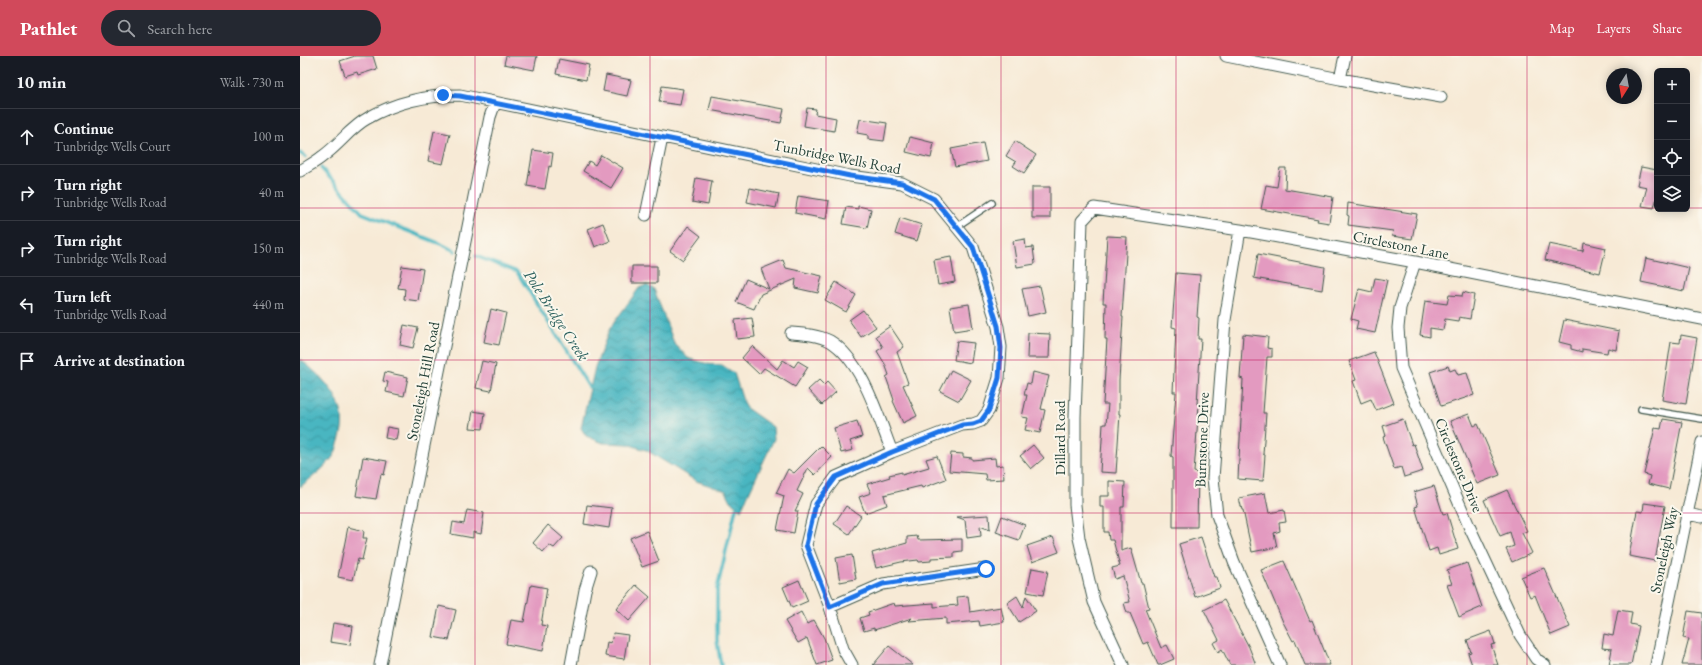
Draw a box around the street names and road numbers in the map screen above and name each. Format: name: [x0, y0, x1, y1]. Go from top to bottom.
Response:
street label: Tunbridge Wells Road: [772, 135, 903, 178]
street label: Circlestone Lane: [1352, 226, 1451, 263]
street label: Stoneleigh Hill Road: [402, 319, 443, 442]
street label: Burnstone Drive: [1190, 392, 1213, 488]
street label: Dillard Road: [1050, 400, 1069, 476]
street label: Circlestone Drive: [1431, 415, 1488, 515]
street label: Stoneleigh Way: [1645, 505, 1682, 595]

